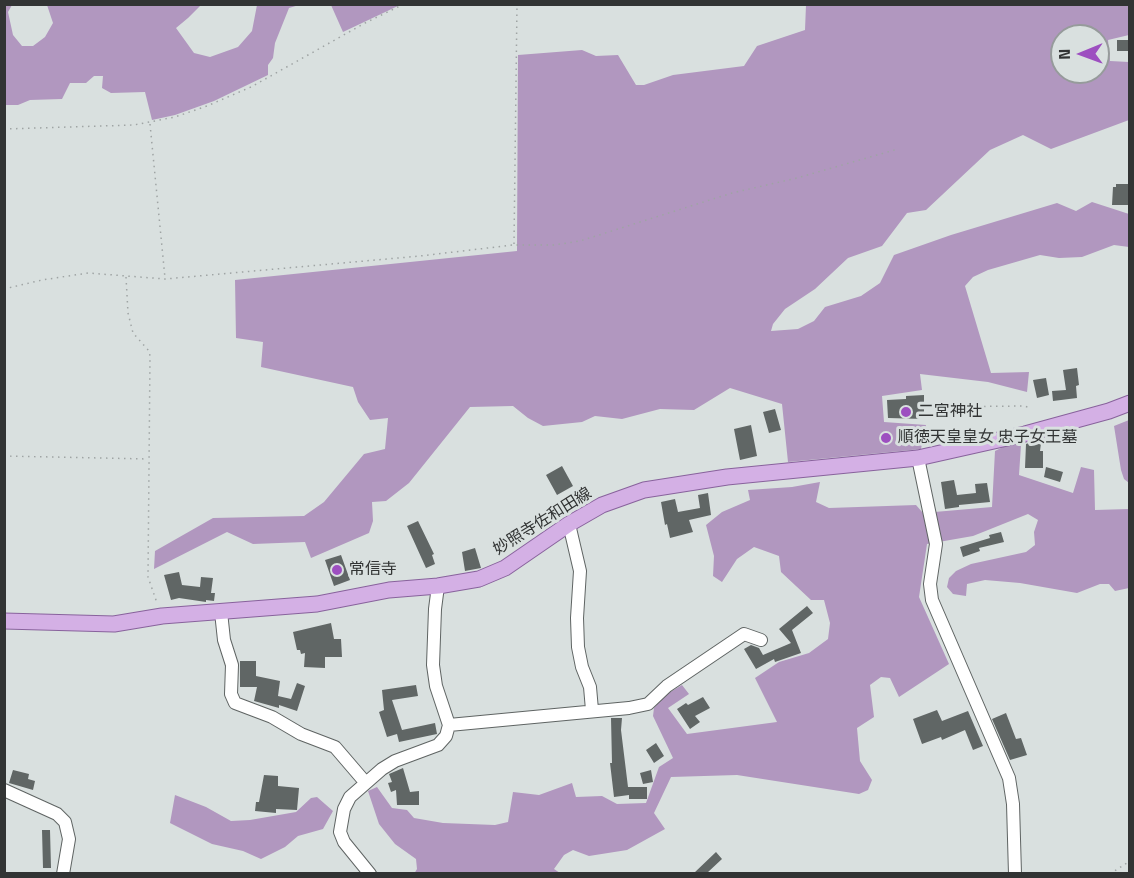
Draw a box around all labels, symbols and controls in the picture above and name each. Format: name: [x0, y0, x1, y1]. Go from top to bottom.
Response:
north arrow: [1050, 24, 1110, 84]
text: N: [1052, 49, 1076, 60]
place label: 二宮神社: [918, 402, 982, 422]
marker: 二宮神社: [899, 405, 913, 419]
place label: 順徳天皇皇女 忠子女王墓: [898, 428, 1078, 448]
marker: 順徳天皇皇女 忠子女王墓: [879, 431, 893, 445]
street label: 妙照寺佐和田線: [490, 484, 596, 560]
place label: 常信寺: [349, 560, 397, 580]
marker: 常信寺: [330, 563, 344, 577]

